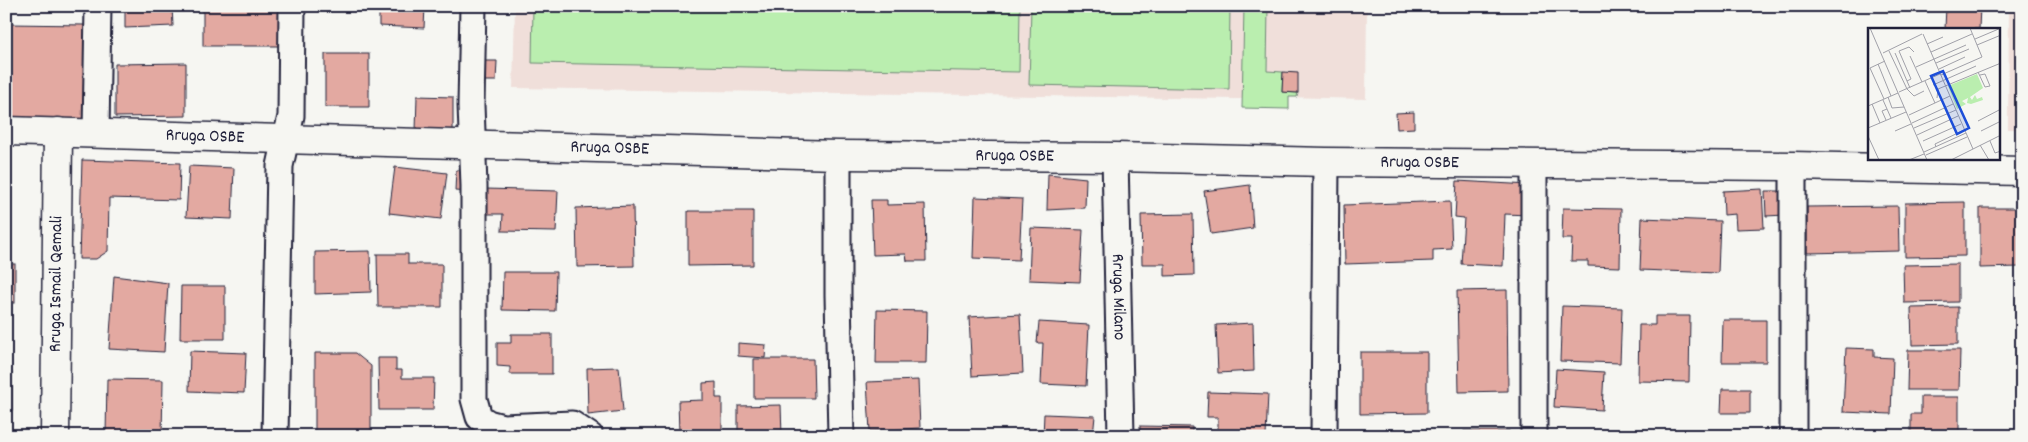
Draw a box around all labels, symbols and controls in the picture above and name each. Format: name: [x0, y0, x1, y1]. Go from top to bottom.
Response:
inset map: [1868, 28, 2000, 160]
street label: Rruga OSBE: [165, 123, 245, 150]
street label: Rruga OSBE: [570, 135, 649, 162]
street label: Rruga OSBE: [975, 143, 1054, 169]
street label: Rruga OSBE: [1380, 150, 1459, 176]
street label: Rruga Ismail Qemali: [43, 216, 70, 352]
street label: Rruga Milano: [1105, 253, 1131, 341]

